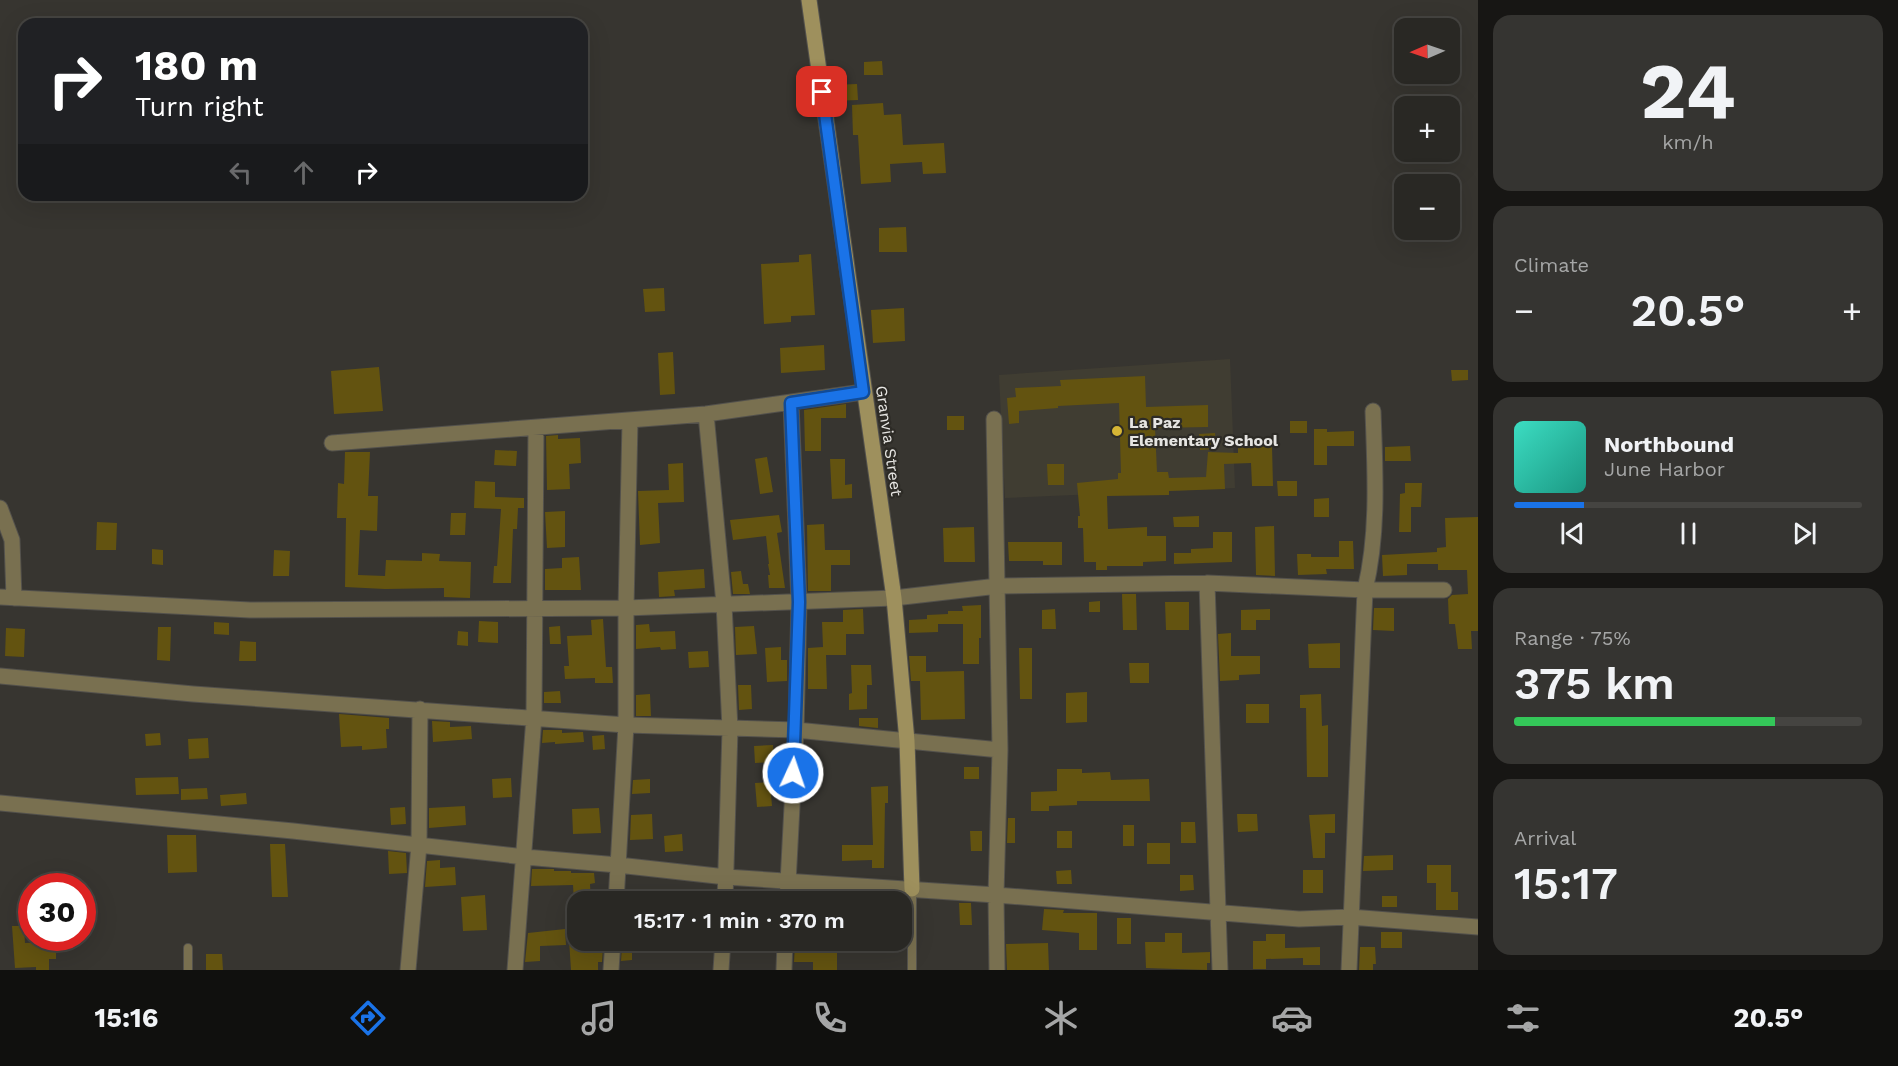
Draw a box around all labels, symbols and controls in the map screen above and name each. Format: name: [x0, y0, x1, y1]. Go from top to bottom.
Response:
north arrow: [1394, 18, 1460, 84]
map controls: [1394, 18, 1460, 240]
text: 180 m: [135, 41, 258, 90]
icon: right: [36, 42, 114, 120]
text: 24: [1640, 45, 1736, 137]
pin: [796, 66, 847, 117]
icon: arrive: [805, 75, 838, 108]
text: Turn right: [135, 91, 264, 123]
button: +: [1394, 96, 1460, 162]
text: km/h: [1662, 130, 1714, 154]
icon: left: [224, 156, 257, 189]
icon: ahead: [287, 156, 320, 189]
icon: right: [350, 156, 383, 189]
button: −: [1394, 174, 1460, 240]
text: Climate: [1514, 253, 1589, 277]
text: 20.5°: [1630, 284, 1746, 337]
text: −: [1514, 291, 1534, 330]
text: +: [1842, 291, 1862, 330]
street label: Granvia Street: [872, 384, 906, 498]
place label: La Paz Elementary School: [1129, 413, 1279, 450]
marker: La Paz Elementary School: [1110, 424, 1124, 438]
text: Northbound: [1604, 432, 1734, 457]
text: June Harbor: [1604, 457, 1725, 481]
icon: previous: [1556, 517, 1589, 550]
icon: pause: [1672, 517, 1705, 550]
icon: next: [1788, 517, 1821, 550]
text: Range · 75%: [1514, 626, 1631, 650]
text: 375 km: [1514, 657, 1675, 710]
position arrow: [761, 741, 825, 805]
text: Arrival: [1514, 826, 1576, 850]
text: 15:17: [1514, 857, 1618, 910]
speed limit sign: 30: [18, 873, 96, 951]
text: 15:17 · 1 min · 370 m: [634, 908, 845, 933]
icon: directions: [347, 997, 389, 1039]
icon: music: [578, 997, 620, 1039]
icon: phone: [809, 997, 851, 1039]
icon: climate: [1040, 997, 1082, 1039]
icon: car: [1271, 997, 1313, 1039]
icon: filters: [1502, 997, 1544, 1039]
text: 15:16: [95, 1002, 158, 1034]
text: 20.5°: [1733, 1002, 1803, 1034]

